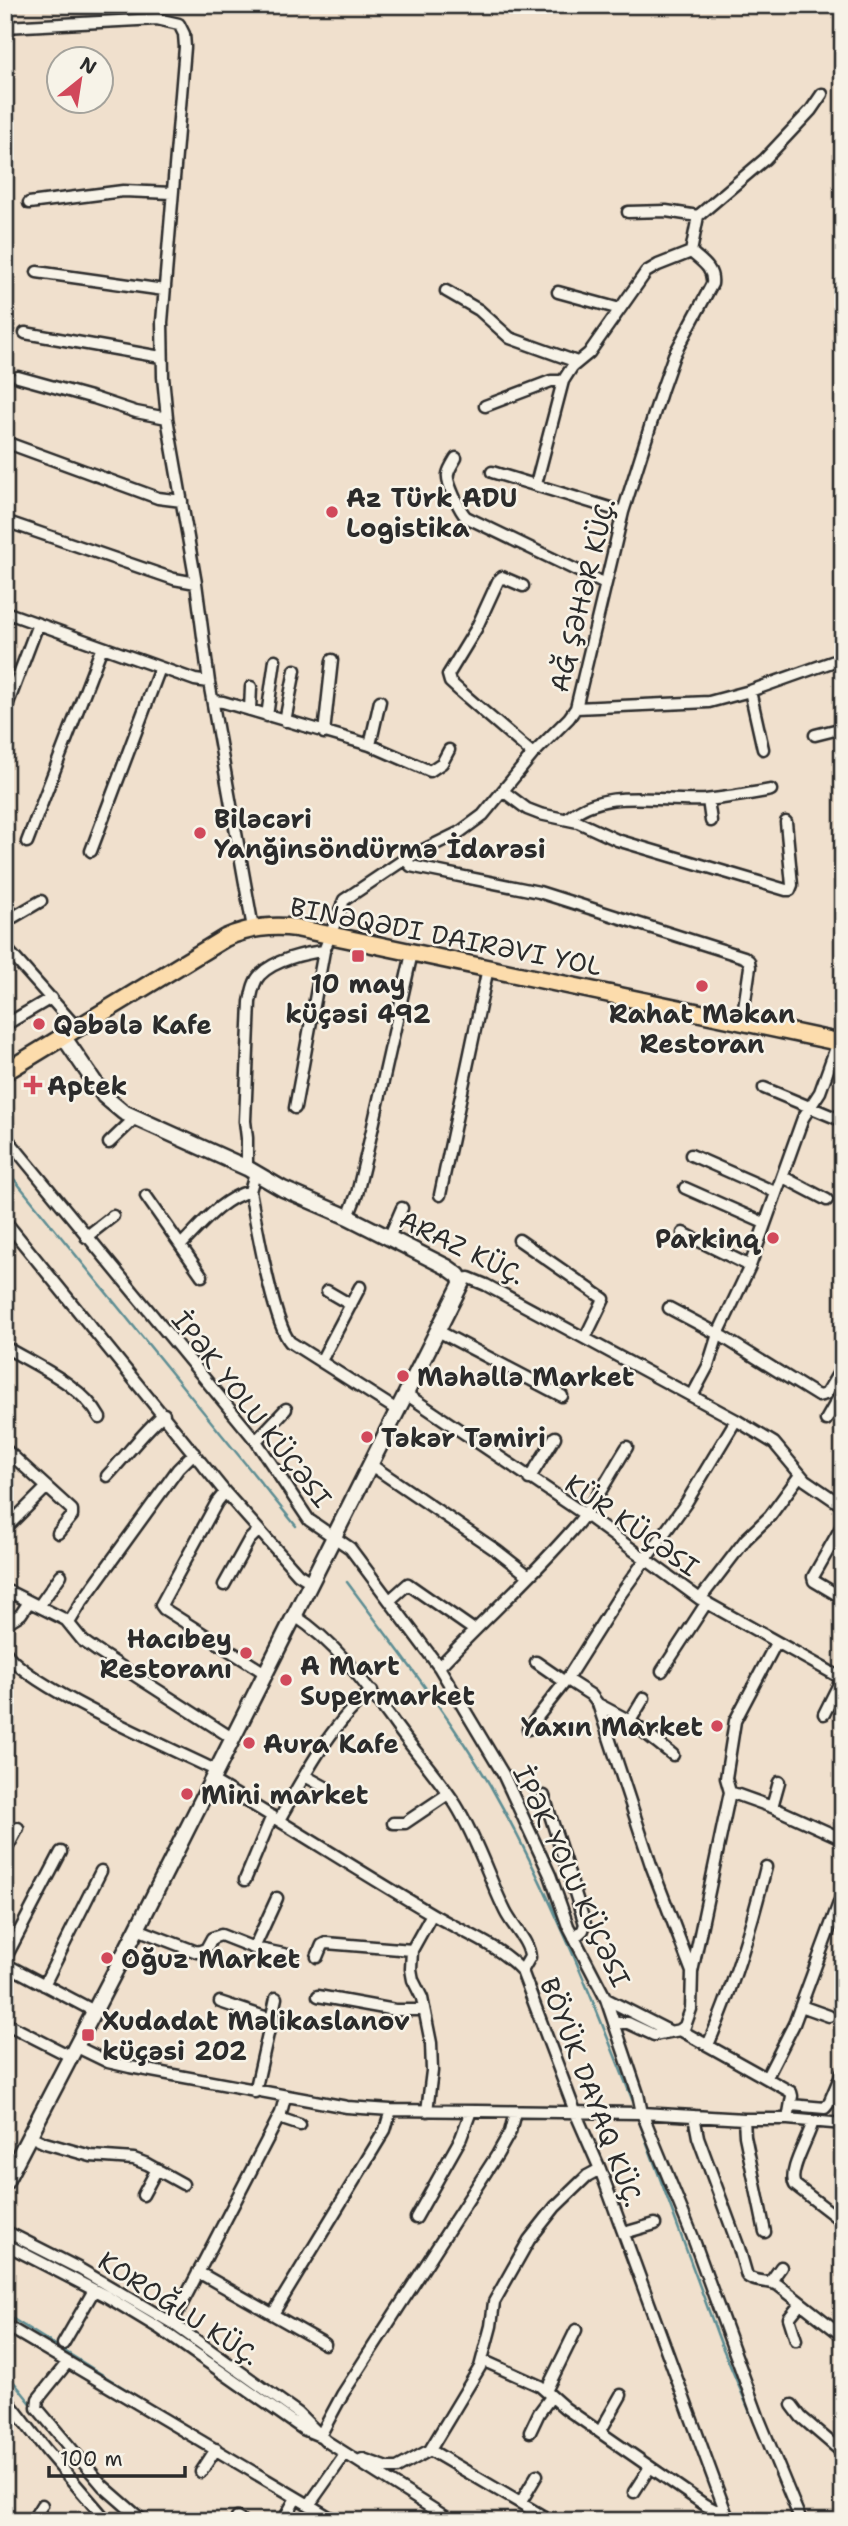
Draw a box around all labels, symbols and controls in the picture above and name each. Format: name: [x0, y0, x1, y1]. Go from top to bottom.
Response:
north arrow: [46, 46, 116, 116]
text: N: [75, 51, 101, 80]
place label: Az Türk ADU Logistika: [346, 480, 517, 545]
street label: AĞ ŞƏHƏR KÜÇ.: [541, 494, 623, 696]
marker: Az Türk ADU Logistika: [324, 504, 340, 520]
place label: Biləcəri Yanğinsöndürmə İdarəsi: [214, 801, 546, 866]
marker: Biləcəri Yanğinsöndürmə İdarəsi: [192, 825, 208, 841]
street label: BINƏQƏDI DAIRƏVI YOL: [287, 889, 605, 983]
marker: 10 may küçəsi 492: [350, 948, 366, 964]
place label: 10 may küçəsi 492: [285, 966, 431, 1031]
marker: Rahat Məkan Restoran: [694, 978, 710, 994]
place label: Rahat Məkan Restoran: [609, 996, 795, 1061]
place label: Qəbələ Kafe: [53, 1007, 212, 1042]
marker: Qəbələ Kafe: [31, 1016, 47, 1032]
place label: Aptek: [47, 1068, 128, 1103]
marker: Aptek: [25, 1077, 41, 1093]
street label: ARAZ KÜÇ.: [393, 1202, 531, 1292]
place label: Parkinq: [655, 1221, 762, 1256]
marker: Parkinq: [765, 1230, 781, 1246]
street label: İPƏK YOLU KÜÇƏSI: [164, 1303, 340, 1515]
place label: Məhəllə Market: [417, 1359, 634, 1394]
marker: Məhəllə Market: [395, 1368, 411, 1384]
place label: Təkər Təmiri: [381, 1420, 546, 1455]
marker: Təkər Təmiri: [359, 1429, 375, 1445]
street label: KÜR KÜÇƏSI: [558, 1466, 706, 1584]
place label: Hacıbey Restoranı: [99, 1621, 232, 1686]
marker: Hacıbey Restoranı: [238, 1645, 254, 1661]
place label: A Mart Supermarket: [300, 1648, 475, 1713]
marker: A Mart Supermarket: [278, 1672, 294, 1688]
place label: Yaxın Market: [521, 1709, 703, 1744]
marker: Yaxın Market: [709, 1718, 725, 1734]
place label: Aura Kafe: [263, 1726, 399, 1761]
marker: Aura Kafe: [241, 1735, 257, 1751]
street label: İPƏK YOLU KÜÇƏSI: [505, 1760, 639, 1992]
place label: Mini market: [201, 1777, 369, 1812]
marker: Mini market: [179, 1786, 195, 1802]
place label: Oğuz Market: [121, 1941, 300, 1976]
marker: Oğuz Market: [99, 1950, 115, 1966]
street label: BÖYÜK DAYAQ KÜÇ.: [532, 1972, 652, 2212]
place label: Xudadat Məlikaslanov küçəsi 202: [102, 2003, 410, 2068]
marker: Xudadat Məlikaslanov küçəsi 202: [80, 2027, 96, 2043]
street label: KOROĞLU KÜÇ.: [92, 2243, 266, 2373]
scale bar: [49, 2435, 186, 2479]
text: 100 m: [60, 2445, 123, 2473]

